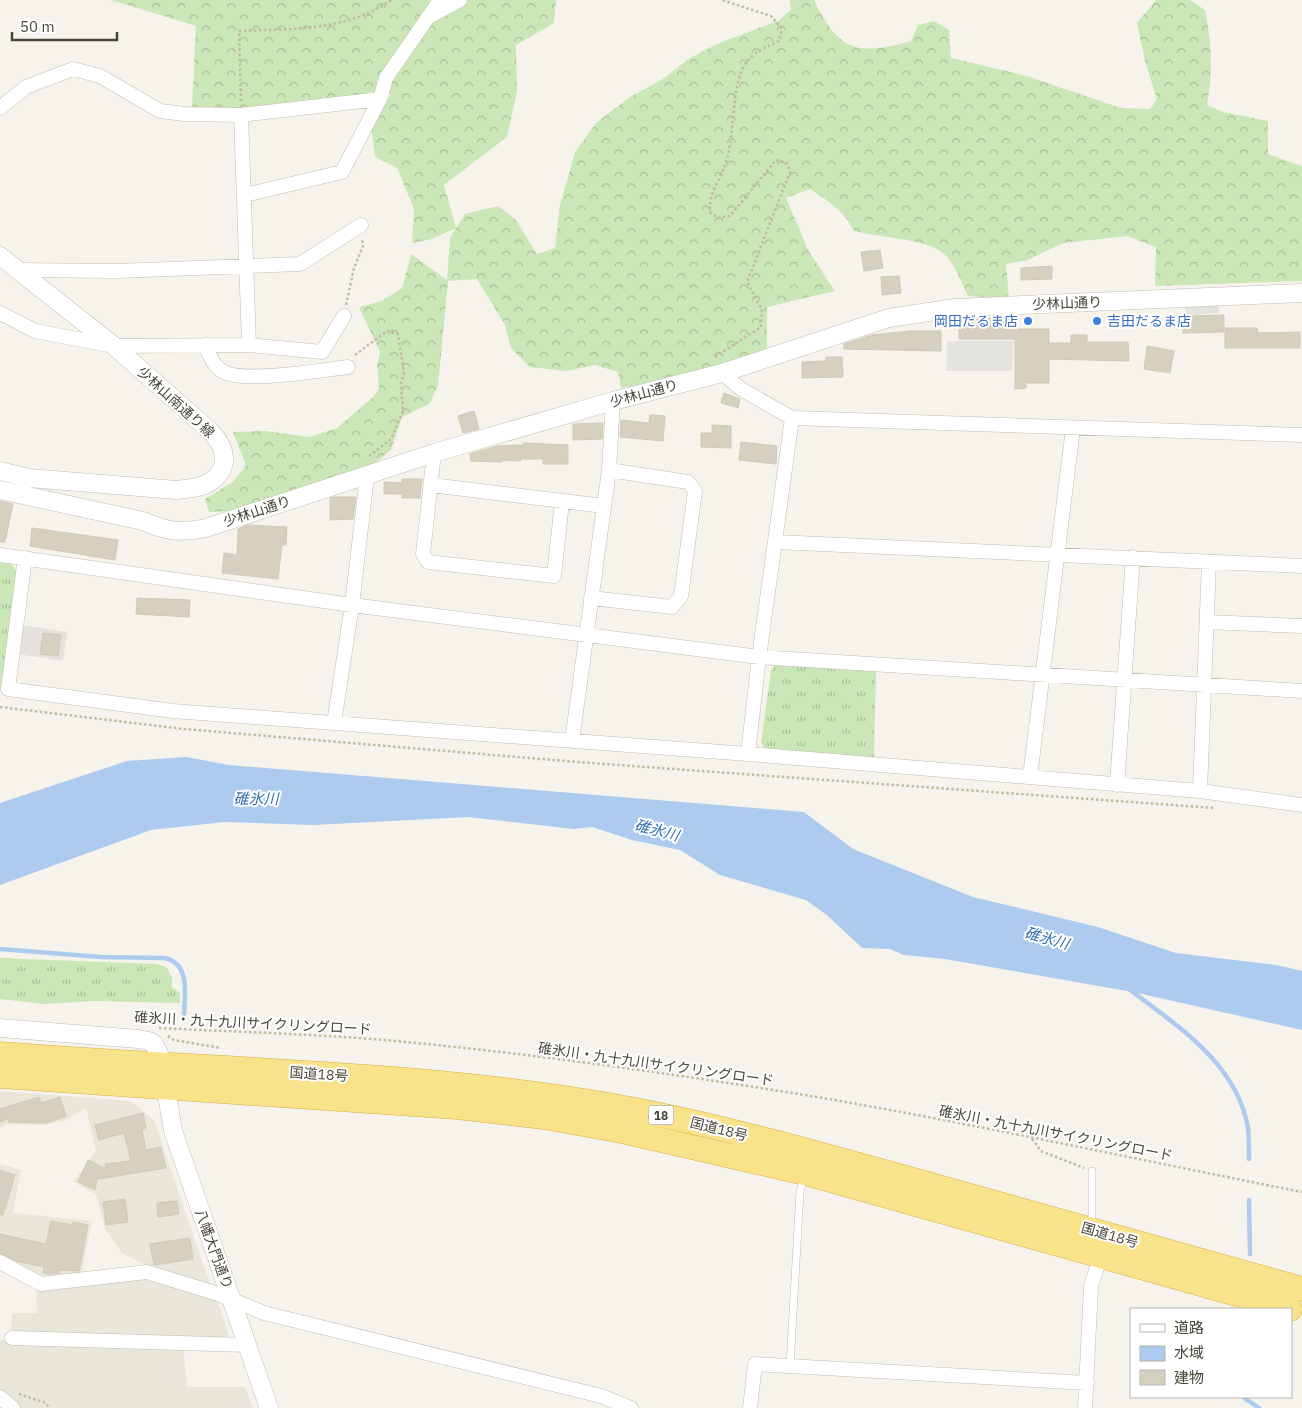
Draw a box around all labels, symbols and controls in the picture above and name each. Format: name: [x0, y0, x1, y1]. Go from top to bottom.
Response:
scale bar: [12, 10, 118, 42]
text: 50 m: [20, 17, 55, 36]
street label: 少林山通り: [1032, 293, 1102, 313]
place label: 岡田だるま店: [934, 312, 1018, 330]
place label: 吉田だるま店: [1107, 312, 1191, 330]
marker: 岡田だるま店: [1022, 315, 1034, 327]
marker: 吉田だるま店: [1091, 315, 1103, 327]
street label: 少林山南通り線: [134, 363, 218, 441]
street label: 少林山通り: [608, 375, 680, 411]
street label: 少林山通り: [221, 492, 293, 530]
water label: 碓氷川: [233, 789, 280, 808]
water label: 碓氷川: [633, 815, 683, 846]
water label: 碓氷川: [1023, 923, 1073, 954]
street label: 碓氷川・九十九川サイクリングロード: [134, 1008, 372, 1038]
street label: 碓氷川・九十九川サイクリングロード: [537, 1039, 775, 1089]
street label: 国道18号: [289, 1063, 349, 1085]
street label: 碓氷川・九十九川サイクリングロード: [938, 1101, 1174, 1165]
road number: 18: [648, 1106, 674, 1124]
street label: 国道18号: [688, 1113, 750, 1145]
street label: 八幡大門通り: [191, 1206, 237, 1292]
street label: 国道18号: [1079, 1218, 1141, 1252]
legend: [1130, 1308, 1292, 1398]
text: 道路: [1174, 1318, 1204, 1337]
text: 水域: [1174, 1343, 1204, 1362]
text: 建物: [1174, 1368, 1204, 1387]

